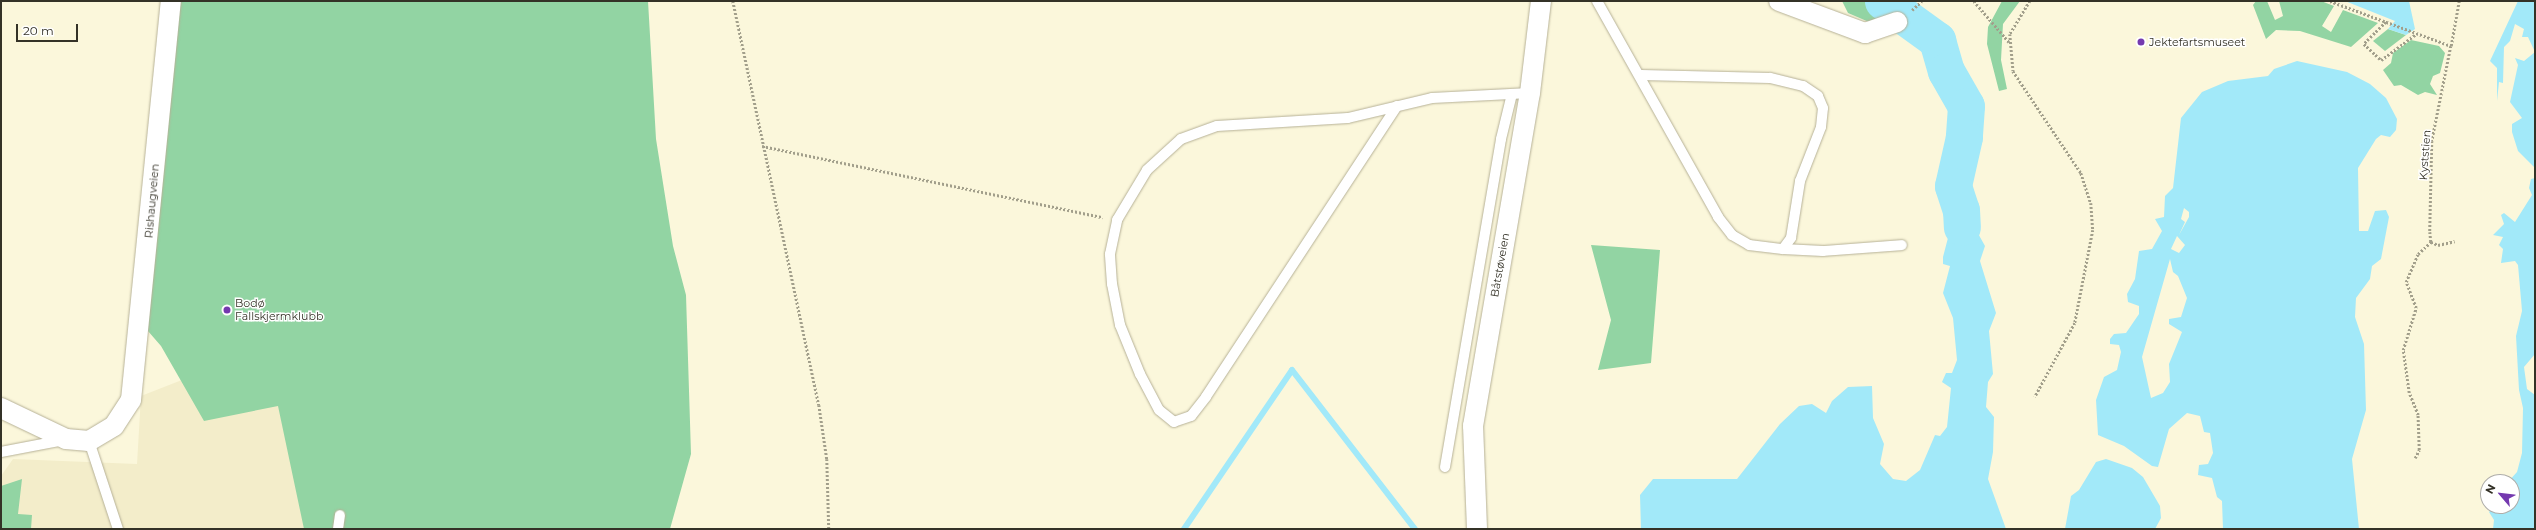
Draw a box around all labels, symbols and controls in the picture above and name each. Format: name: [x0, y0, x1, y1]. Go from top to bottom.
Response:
scale bar: [18, 16, 80, 42]
text: 20 m: [23, 23, 54, 38]
place label: Jektefartsmuseet: [2149, 35, 2245, 49]
marker: Jektefartsmuseet: [2136, 37, 2146, 47]
street label: Kyststien: [2417, 129, 2433, 181]
street label: Rishaugveien: [142, 163, 162, 239]
street label: Båtstøveien: [1488, 232, 1512, 298]
place label: Bodø Fallskjermklubb: [235, 297, 323, 323]
marker: Bodø Fallskjermklubb: [222, 305, 232, 315]
north arrow: [2480, 474, 2520, 514]
text: N: [2482, 482, 2499, 496]

